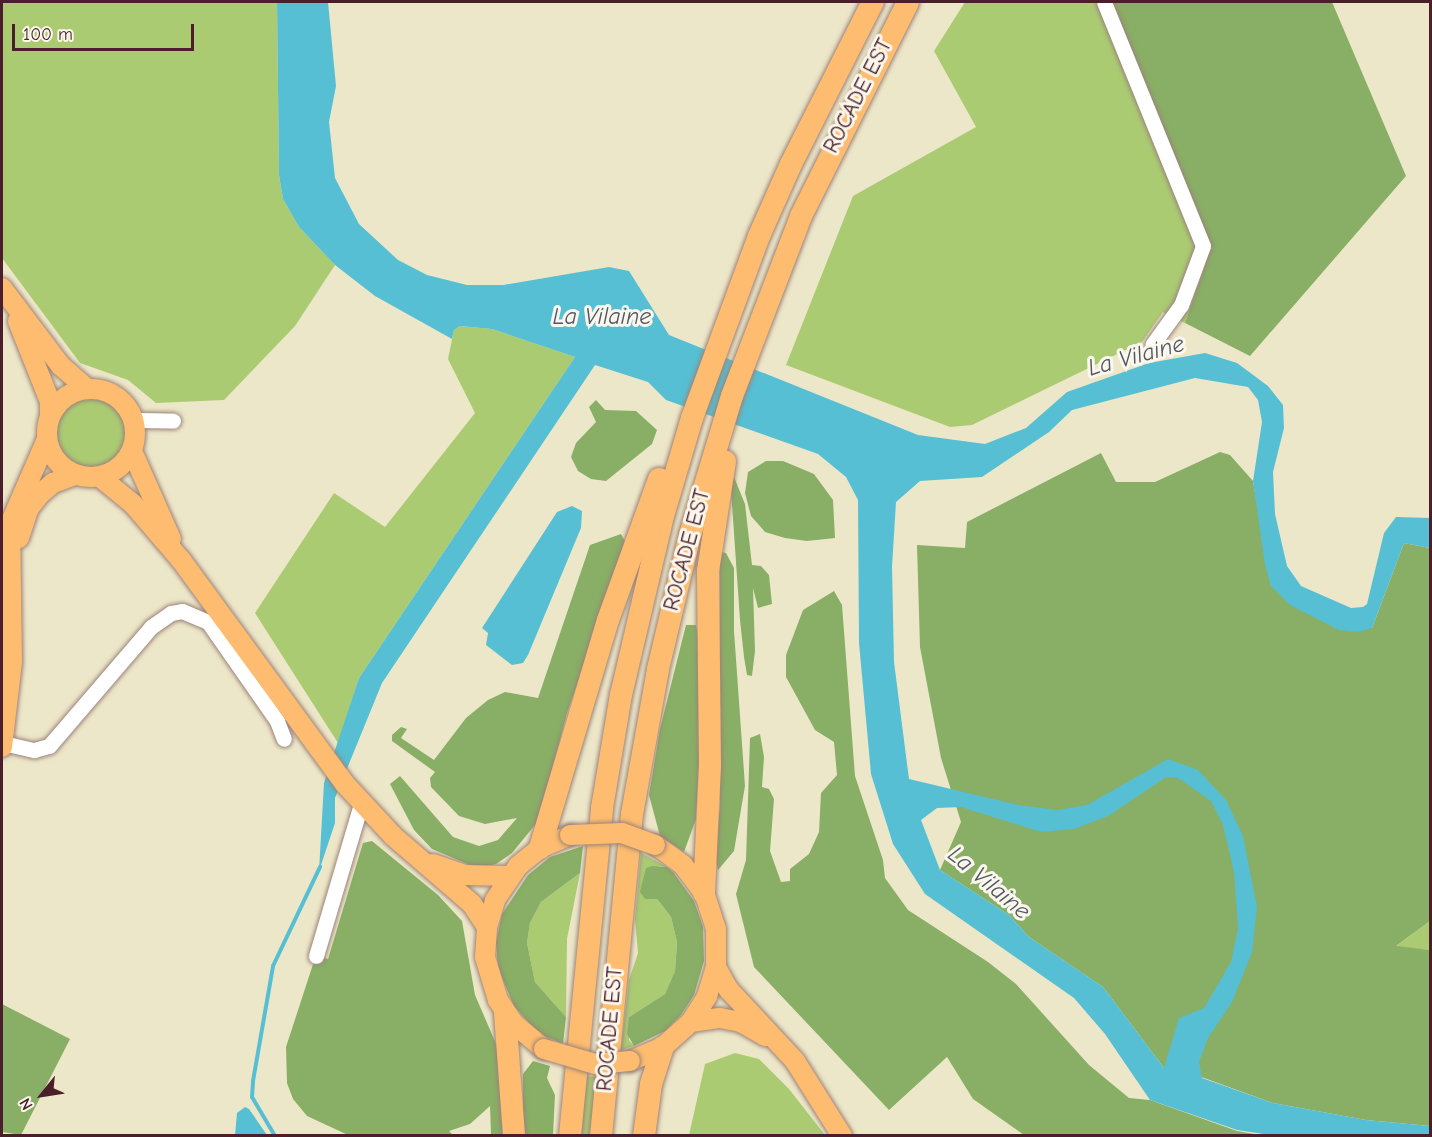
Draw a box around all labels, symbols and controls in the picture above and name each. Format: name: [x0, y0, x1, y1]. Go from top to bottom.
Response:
scale bar: [15, 12, 196, 50]
text: 100 m: [23, 24, 73, 45]
street label: ROCADE EST: [818, 34, 898, 158]
water label: La Vilaine: [553, 303, 651, 331]
water label: La Vilaine: [1085, 329, 1187, 383]
street label: ROCADE EST: [658, 486, 716, 614]
water label: La Vilaine: [942, 840, 1036, 926]
street label: ROCADE EST: [591, 966, 629, 1092]
north arrow: [12, 1065, 72, 1125]
text: N: [16, 1095, 37, 1113]

